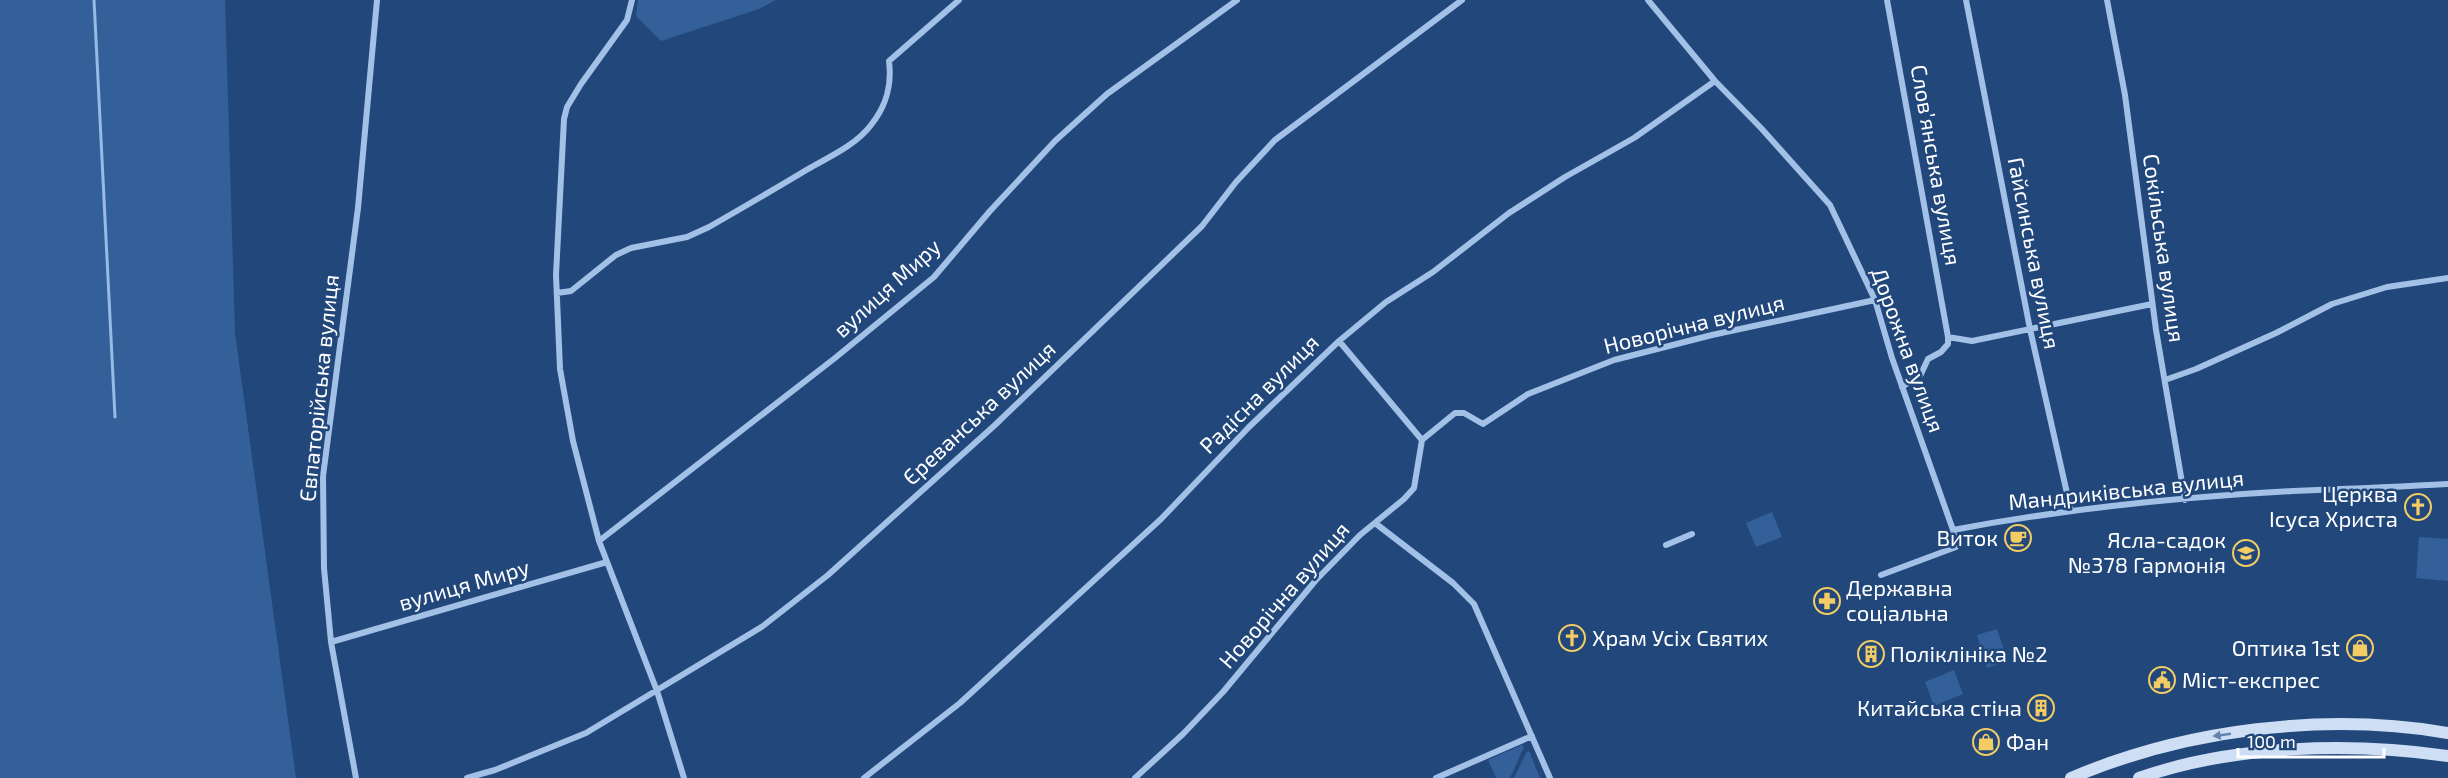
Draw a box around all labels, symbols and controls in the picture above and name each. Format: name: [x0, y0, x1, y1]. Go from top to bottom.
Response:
street label: Словʼянська вулиця: [1906, 62, 1967, 267]
street label: Сокільська вулиця: [2138, 152, 2191, 344]
street label: Гайсинська вулиця: [2003, 155, 2066, 351]
street label: вулиця Миру: [828, 232, 946, 343]
street label: Дорожна вулиця: [1866, 264, 1951, 436]
street label: Євпаторійська вулиця: [293, 273, 344, 503]
street label: Новорічна вулиця: [1601, 288, 1787, 359]
street label: Радісна вулиця: [1193, 328, 1324, 459]
street label: Єреванська вулиця: [897, 335, 1061, 490]
street label: Мандриківська вулиця: [2007, 464, 2245, 515]
place label: Церква Ісуса Христа: [2269, 480, 2398, 532]
church icon: Церква Ісуса Христа: [2403, 492, 2433, 522]
street label: Новорічна вулиця: [1213, 516, 1355, 673]
cafe icon: Виток: [2003, 523, 2033, 553]
place label: Виток: [1936, 524, 1998, 550]
place label: Ясла-садок №378 Гармонія: [2068, 526, 2226, 577]
school or university icon: Ясла-садок №378 Гармонія: [2231, 538, 2261, 568]
street label: вулиця Миру: [395, 553, 533, 616]
place label: Державна соціальна: [1846, 574, 1953, 625]
pharmacy icon: Державна соціальна: [1812, 586, 1842, 616]
church icon: Храм Усіх Святих: [1557, 623, 1587, 653]
place label: Храм Усіх Святих: [1592, 624, 1769, 650]
shop icon: Оптика 1st: [2345, 633, 2375, 663]
place label: Оптика 1st: [2232, 634, 2340, 660]
building icon: Поліклініка №2: [1856, 639, 1886, 669]
place label: Поліклініка №2: [1890, 640, 2048, 666]
public building icon: Міст-експрес: [2147, 665, 2177, 695]
place label: Міст-експрес: [2182, 666, 2320, 692]
building icon: Китайська стіна: [2026, 693, 2056, 723]
place label: Китайська стіна: [1857, 694, 2022, 720]
scale bar: [2238, 721, 2384, 759]
shop icon: Фан: [1971, 727, 2001, 757]
place label: Фан: [2006, 728, 2049, 754]
one-way arrow: [2213, 730, 2232, 739]
text: 100 m: [2247, 730, 2296, 752]

